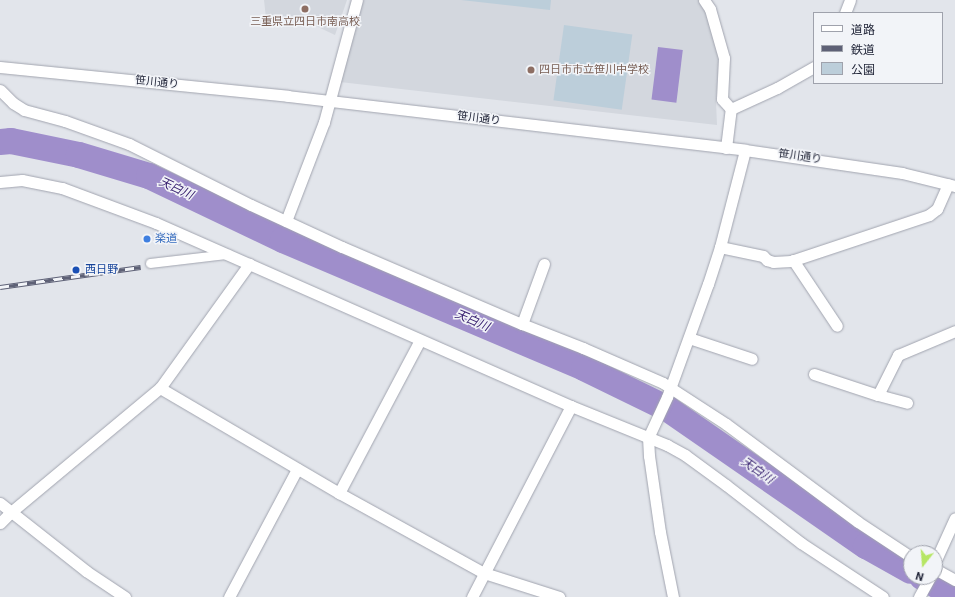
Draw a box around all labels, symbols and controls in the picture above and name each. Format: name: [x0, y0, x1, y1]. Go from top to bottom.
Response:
marker: 三重県立四日市南高校: [300, 4, 310, 14]
legend: [813, 12, 943, 84]
place label: 三重県立四日市南高校: [250, 15, 360, 29]
text: 道路: [851, 23, 875, 37]
text: 鉄道: [851, 43, 875, 57]
place label: 四日市市立笹川中学校: [539, 63, 649, 77]
text: 公園: [851, 63, 875, 77]
marker: 四日市市立笹川中学校: [526, 65, 536, 75]
street label: 笹川通り: [134, 74, 180, 92]
street label: 笹川通り: [456, 110, 502, 128]
street label: 笹川通り: [777, 147, 823, 167]
water label: 天白川: [157, 175, 195, 203]
place label: 楽道: [155, 232, 177, 246]
marker: 楽道: [142, 234, 152, 244]
place label: 西日野: [85, 263, 118, 277]
marker: 西日野: [70, 264, 82, 276]
water label: 天白川: [453, 307, 491, 335]
water label: 天白川: [738, 455, 776, 487]
north arrow: [903, 545, 943, 585]
text: N: [914, 569, 925, 583]

